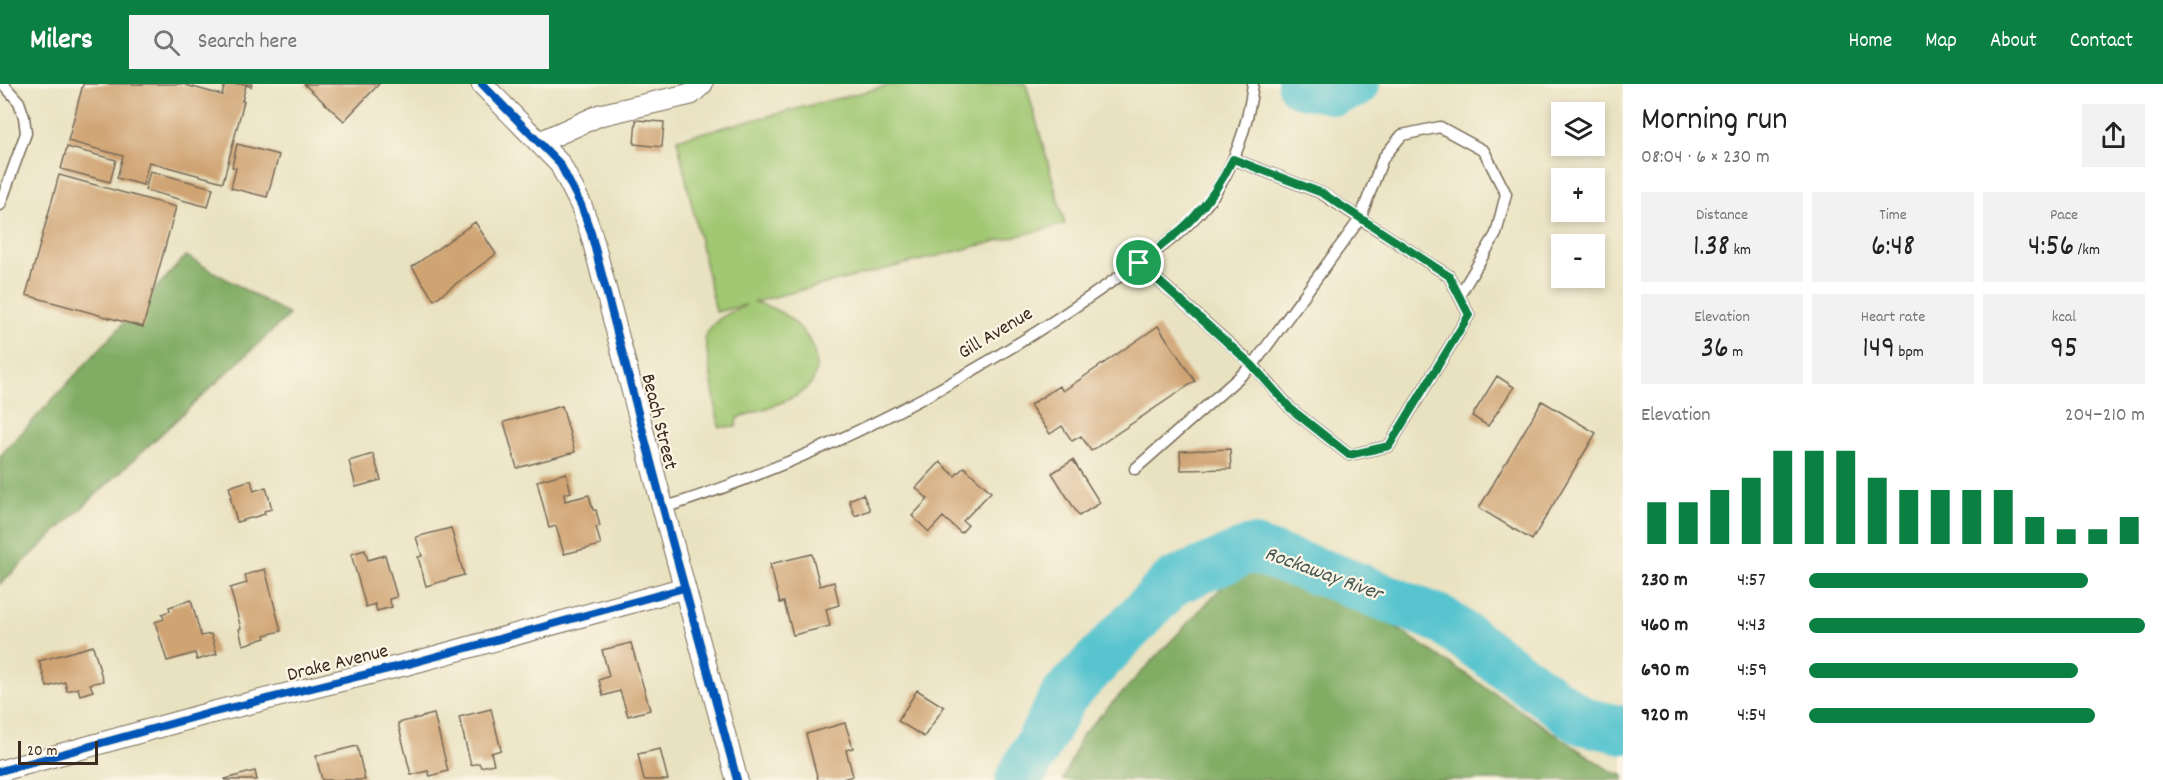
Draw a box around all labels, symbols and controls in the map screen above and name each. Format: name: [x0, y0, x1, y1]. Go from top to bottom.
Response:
search box: [129, 15, 549, 69]
text: Milers: [30, 22, 93, 62]
icon: search: [150, 26, 183, 59]
text: Search here: [198, 27, 297, 58]
text: Home: [1848, 27, 1892, 57]
text: Map: [1925, 27, 1957, 57]
text: About: [1990, 27, 2037, 57]
text: Contact: [2070, 27, 2133, 57]
text: Morning run: [1641, 98, 1788, 145]
map controls: [1551, 102, 1605, 288]
button: layers: [1551, 102, 1605, 156]
button: share: [2082, 104, 2145, 167]
text: 08:04 · 6 × 230 m: [1641, 144, 1770, 172]
button: +: [1551, 168, 1605, 222]
text: Distance: [1696, 204, 1748, 227]
text: Time: [1879, 204, 1907, 227]
text: Pace: [2050, 204, 2078, 227]
text: 1.38: [1693, 227, 1730, 270]
text: 6:48: [1871, 227, 1915, 270]
text: 4:56: [2028, 227, 2074, 270]
button: −: [1551, 234, 1605, 288]
pin: [1113, 237, 1164, 288]
text: km: [1730, 239, 1751, 262]
text: /km: [2074, 239, 2100, 262]
icon: arrive: [1122, 246, 1155, 279]
street label: Gill Avenue: [953, 301, 1039, 367]
text: Elevation: [1694, 306, 1750, 329]
text: Heart rate: [1861, 306, 1925, 329]
text: kcal: [2052, 306, 2076, 329]
text: 36: [1701, 329, 1729, 372]
text: 149: [1862, 329, 1895, 372]
text: 95: [2050, 329, 2078, 372]
text: m: [1729, 341, 1743, 364]
text: bpm: [1895, 341, 1924, 364]
street label: Beach Street: [633, 371, 683, 473]
text: Elevation: [1641, 402, 1711, 430]
text: 204–210 m: [2065, 402, 2145, 430]
water label: Rockaway River: [1260, 540, 1388, 611]
text: 230 m: [1641, 567, 1688, 595]
text: 4:57: [1737, 567, 1766, 595]
text: 460 m: [1641, 612, 1688, 640]
text: 4:43: [1737, 612, 1766, 640]
street label: Drake Avenue: [284, 638, 392, 690]
text: 690 m: [1641, 657, 1689, 685]
text: 4:59: [1737, 657, 1767, 685]
text: 920 m: [1641, 702, 1688, 730]
text: 4:54: [1737, 702, 1766, 730]
scale bar: [18, 738, 98, 766]
text: 20 m: [27, 740, 57, 763]

